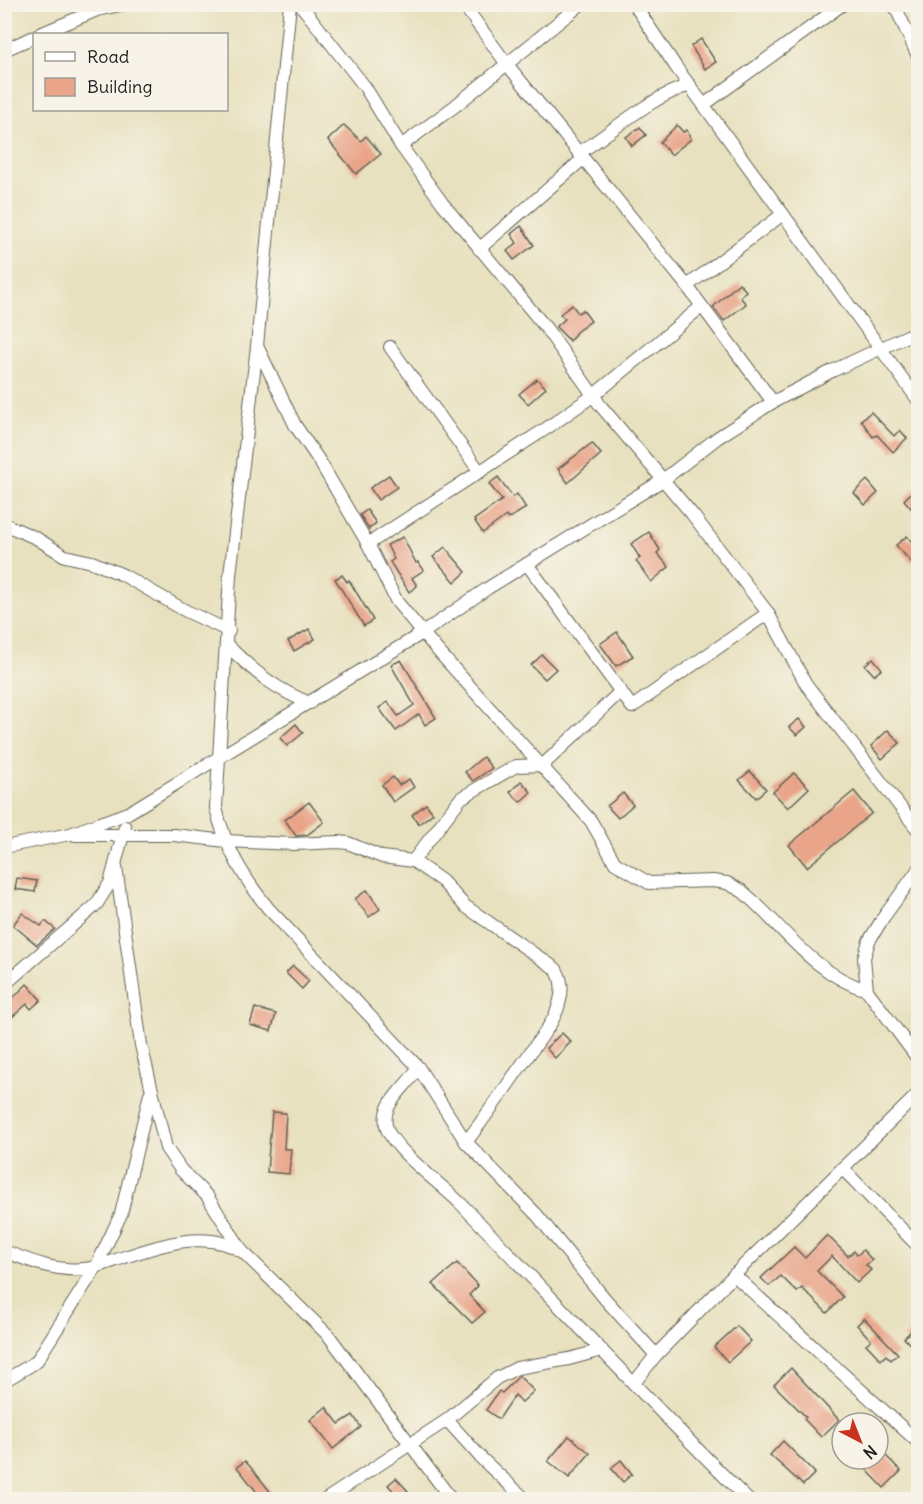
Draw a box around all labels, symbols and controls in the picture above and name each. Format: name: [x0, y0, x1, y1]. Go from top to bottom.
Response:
legend: [33, 33, 228, 111]
text: Road: [87, 45, 130, 68]
text: Building: [87, 75, 152, 98]
north arrow: [830, 1411, 890, 1471]
text: N: [859, 1441, 881, 1463]

